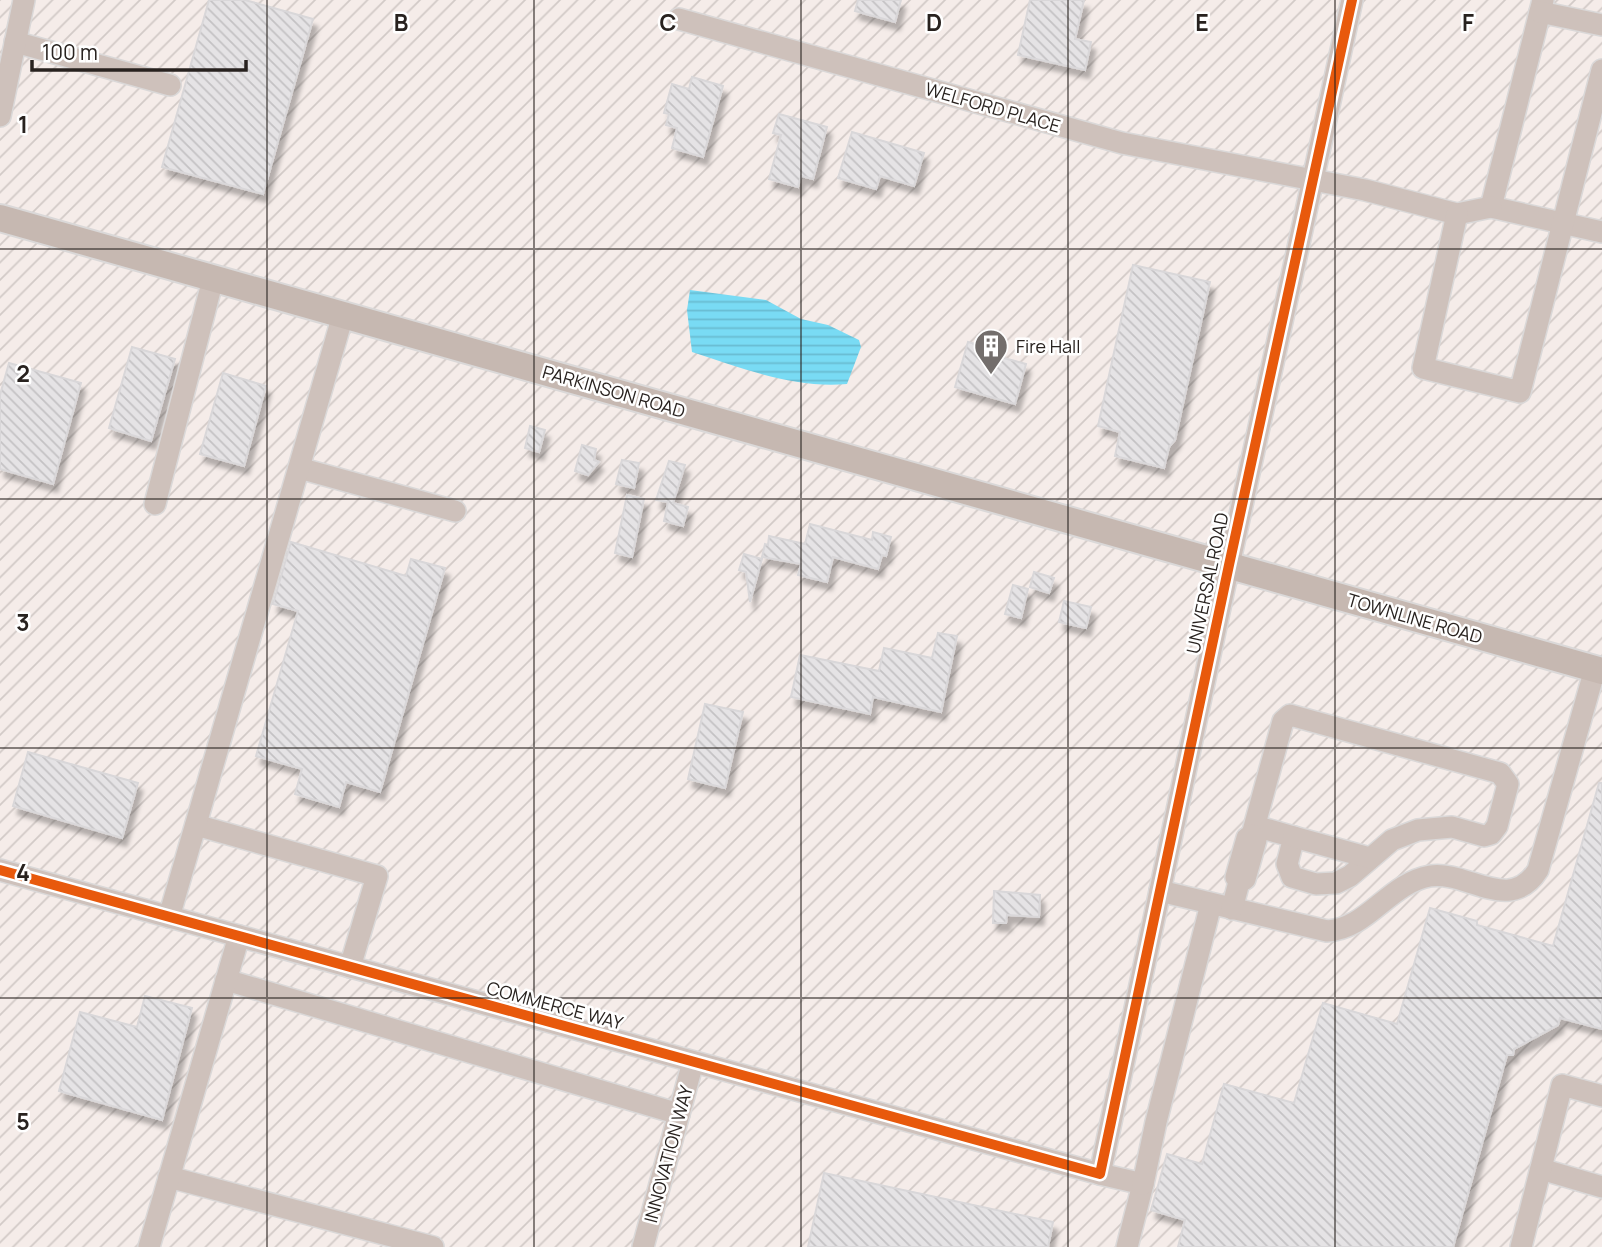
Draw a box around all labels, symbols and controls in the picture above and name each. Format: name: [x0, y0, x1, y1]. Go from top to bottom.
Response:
text: B: [394, 6, 408, 38]
text: C: [660, 6, 677, 38]
text: D: [926, 6, 942, 38]
text: E: [1195, 6, 1209, 38]
text: F: [1462, 6, 1474, 38]
scale bar: [32, 28, 245, 72]
text: 100 m: [42, 38, 98, 66]
street label: WELFORD PLACE: [923, 76, 1063, 138]
text: 1: [18, 108, 28, 140]
building icon: Fire Hall: [972, 327, 1010, 376]
place label: Fire Hall: [1016, 334, 1080, 358]
text: 2: [16, 357, 30, 389]
street label: PARKINSON ROAD: [540, 359, 688, 423]
street label: UNIVERSAL ROAD: [1180, 510, 1234, 656]
street label: TOWNLINE ROAD: [1345, 587, 1485, 649]
text: 3: [16, 606, 30, 638]
text: 4: [16, 856, 30, 888]
street label: COMMERCE WAY: [484, 975, 627, 1035]
street label: INNOVATION WAY: [638, 1082, 698, 1225]
text: 5: [16, 1105, 30, 1137]

